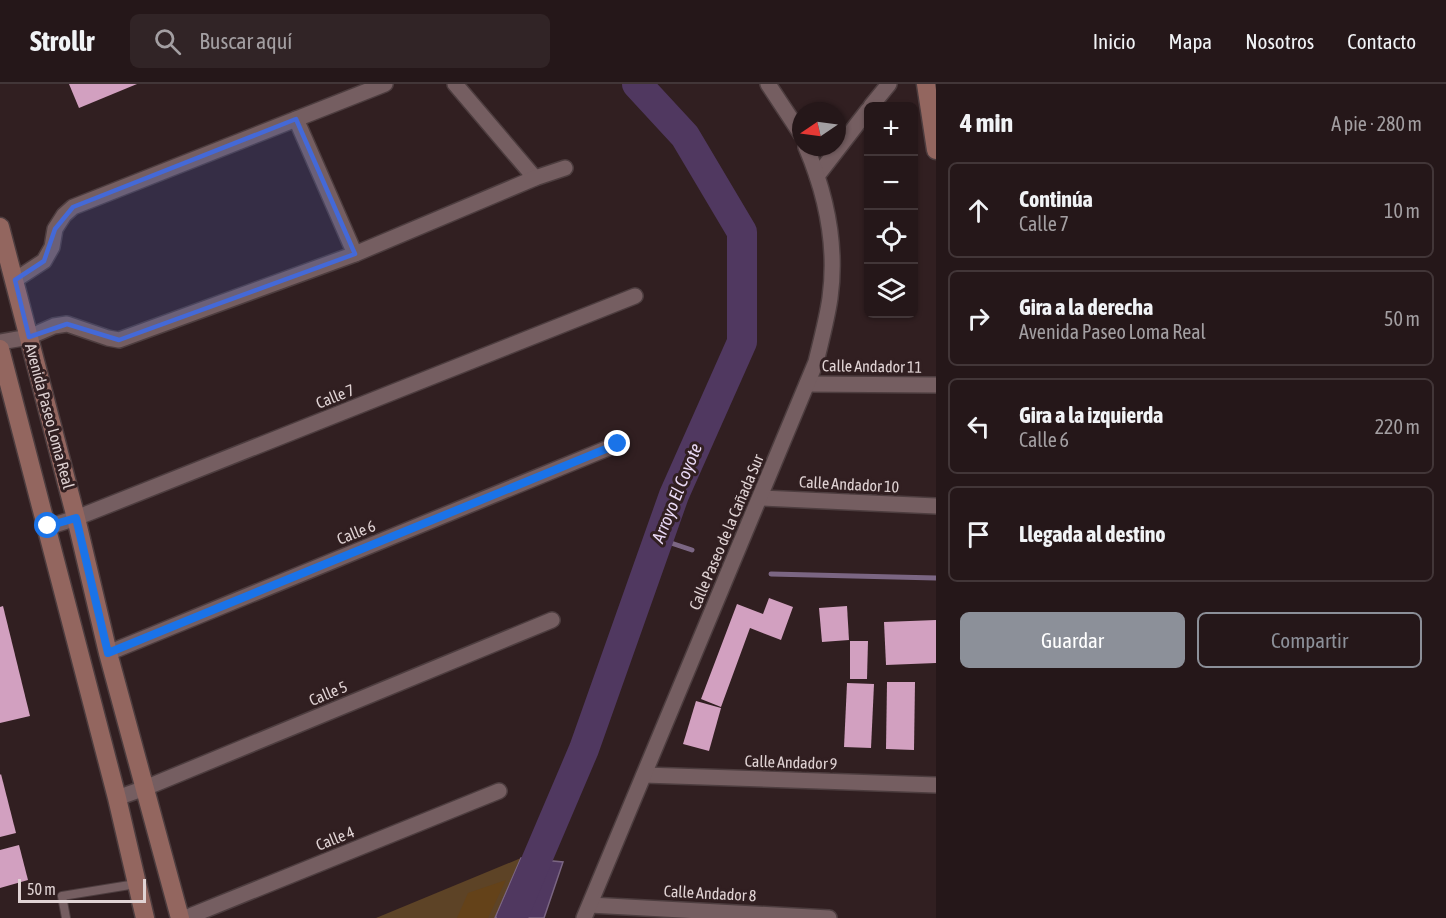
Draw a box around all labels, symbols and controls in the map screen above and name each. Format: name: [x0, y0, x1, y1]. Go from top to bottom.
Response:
search box: [130, 14, 550, 68]
text: Strollr: [30, 25, 94, 57]
icon: search: [151, 25, 184, 58]
text: Buscar aquí: [199, 28, 292, 54]
text: Inicio: [1093, 29, 1136, 53]
text: Mapa: [1169, 29, 1212, 53]
text: Nosotros: [1245, 29, 1314, 53]
text: Contacto: [1347, 29, 1416, 53]
north arrow: [792, 102, 846, 156]
map controls: [864, 102, 918, 318]
button: +: [864, 102, 918, 156]
text: 4 min: [960, 108, 1013, 138]
text: A pie · 280 m: [1331, 112, 1422, 135]
button: −: [864, 156, 918, 210]
text: Continúa: [1019, 186, 1093, 212]
icon: ahead: [962, 194, 995, 227]
text: 10 m: [1384, 199, 1420, 222]
button: locate: [864, 210, 918, 264]
text: Calle 7: [1019, 212, 1069, 235]
button: layers: [864, 264, 918, 318]
text: Gira a la derecha: [1019, 294, 1153, 320]
icon: right: [962, 302, 995, 335]
text: 50 m: [1384, 307, 1420, 330]
text: Avenida Paseo Loma Real: [1019, 320, 1206, 343]
street label: Avenida Paseo Loma Real: [22, 341, 78, 491]
street label: Calle Andador 11: [822, 356, 922, 376]
street label: Calle 7: [313, 380, 357, 412]
text: Gira a la izquierda: [1019, 402, 1163, 428]
icon: left: [962, 410, 995, 443]
text: 220 m: [1375, 415, 1420, 438]
text: Calle 6: [1019, 428, 1069, 451]
route end: [604, 430, 630, 456]
water label: Arroyo El Coyote: [647, 440, 706, 547]
street label: Calle Paseo de la Cañada Sur: [685, 451, 767, 612]
street label: Calle Andador 10: [799, 472, 899, 496]
route start: [34, 512, 60, 538]
street label: Calle 6: [334, 516, 378, 548]
icon: arrive: [962, 518, 995, 551]
text: Llegada al destino: [1019, 521, 1166, 547]
button: Guardar: [960, 612, 1185, 668]
button: Compartir: [1197, 612, 1422, 668]
street label: Calle 5: [306, 677, 350, 709]
street label: Calle Andador 9: [744, 751, 838, 773]
street label: Calle 4: [313, 822, 357, 854]
scale bar: [18, 876, 146, 904]
text: 50 m: [27, 880, 56, 898]
street label: Calle Andador 8: [663, 882, 757, 904]

